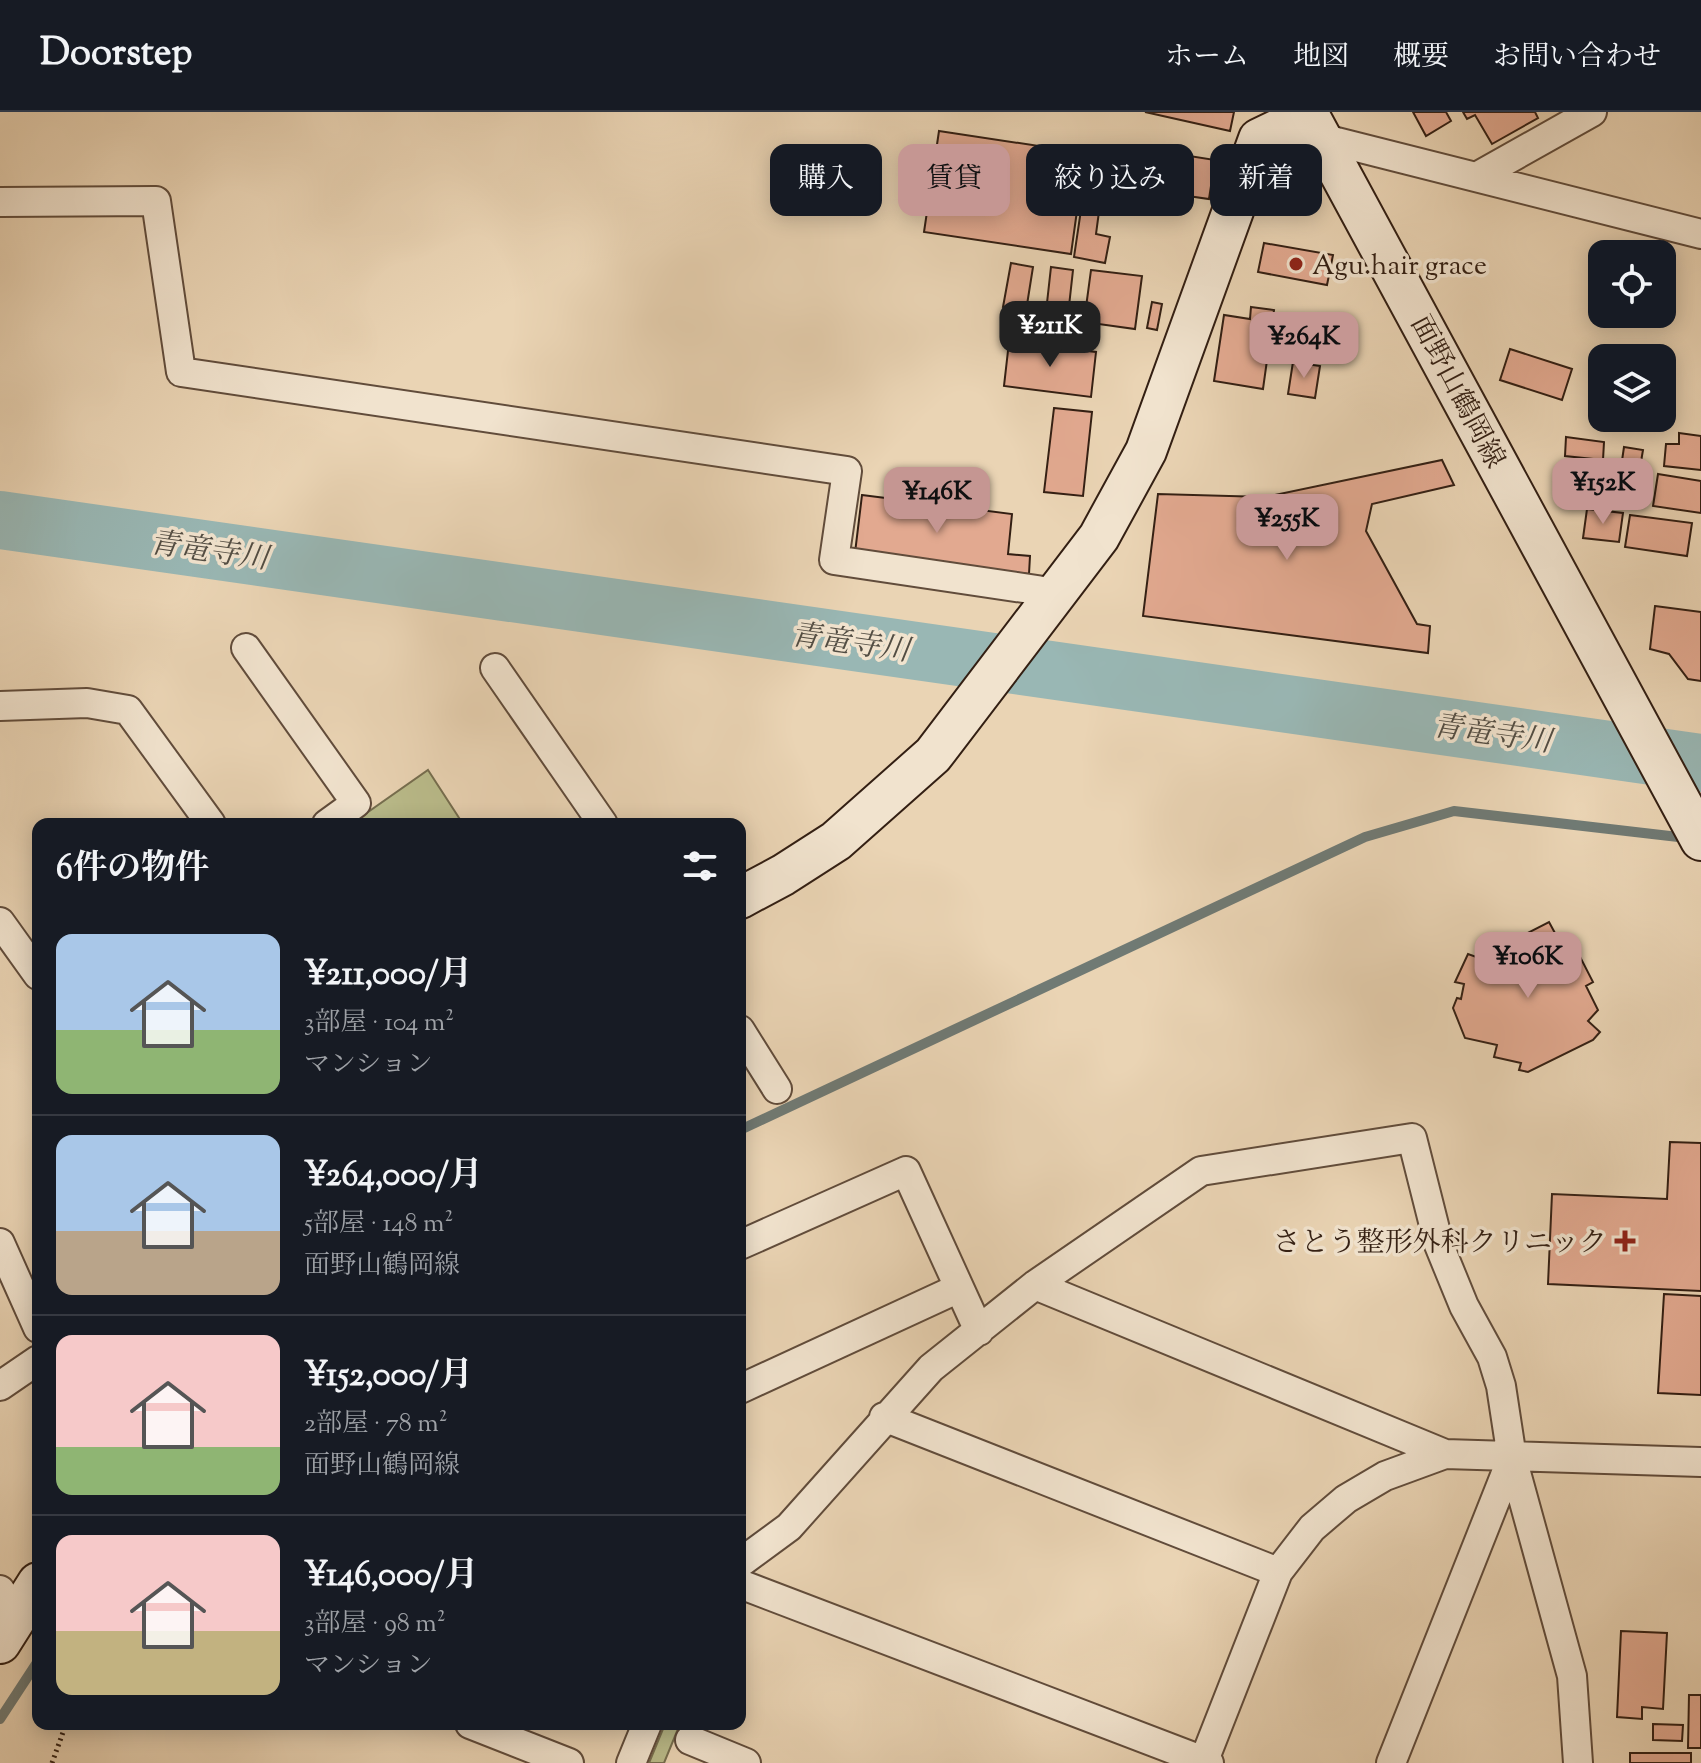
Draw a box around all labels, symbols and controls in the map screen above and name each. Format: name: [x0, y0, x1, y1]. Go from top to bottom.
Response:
text: Doorstep: [40, 28, 192, 82]
text: ホーム: [1165, 38, 1249, 78]
text: 地図: [1293, 38, 1349, 78]
text: 概要: [1393, 38, 1449, 78]
text: お問い合わせ: [1493, 38, 1661, 78]
chip: 購入: [770, 144, 882, 216]
chip: 賃貸: [898, 144, 1010, 216]
chip: 絞り込み: [1026, 144, 1194, 216]
chip: 新着: [1210, 144, 1322, 216]
map controls: [1588, 240, 1676, 432]
button: locate: [1588, 240, 1676, 328]
place label: Agu.hair grace: [1312, 247, 1487, 287]
marker: Agu.hair grace: [1287, 255, 1305, 273]
pin: ¥211K: [994, 301, 1106, 369]
text: ¥211K: [1017, 308, 1083, 345]
street label: 面野山鶴岡線: [1399, 309, 1513, 476]
pin: ¥264K: [1248, 312, 1360, 380]
text: ¥264K: [1267, 319, 1341, 356]
button: layers: [1588, 344, 1676, 432]
pin: ¥152K: [1547, 458, 1659, 526]
text: ¥152K: [1570, 465, 1636, 502]
pin: ¥146K: [881, 467, 993, 535]
text: ¥146K: [902, 474, 972, 511]
pin: ¥255K: [1231, 494, 1343, 562]
text: ¥255K: [1254, 501, 1320, 538]
water label: 青竜寺川: [146, 523, 274, 583]
water label: 青竜寺川: [787, 615, 915, 675]
water label: 青竜寺川: [1429, 706, 1557, 766]
icon: filters: [678, 844, 722, 888]
text: 6件の物件: [56, 845, 209, 894]
pin: ¥106K: [1472, 932, 1584, 1000]
text: ¥106K: [1493, 939, 1563, 976]
text: ¥211,000/月: [304, 951, 473, 1000]
icon: home: [120, 966, 216, 1062]
text: 3部屋 · 104 m²: [304, 1005, 454, 1042]
text: マンション: [304, 1047, 433, 1084]
text: ¥264,000/月: [304, 1152, 483, 1201]
icon: home: [120, 1167, 216, 1263]
text: 5部屋 · 148 m²: [304, 1206, 453, 1243]
place label: さとう整形外科クリニック: [1273, 1224, 1607, 1264]
marker: さとう整形外科クリニック: [1614, 1230, 1636, 1252]
text: 面野山鶴岡線: [304, 1248, 460, 1285]
text: ¥152,000/月: [304, 1352, 473, 1401]
icon: home: [120, 1367, 216, 1463]
text: 2部屋 · 78 m²: [304, 1406, 448, 1443]
text: 面野山鶴岡線: [304, 1448, 460, 1485]
text: ¥146,000/月: [304, 1552, 479, 1601]
icon: home: [120, 1567, 216, 1663]
text: 3部屋 · 98 m²: [304, 1606, 446, 1643]
text: マンション: [304, 1648, 433, 1685]

